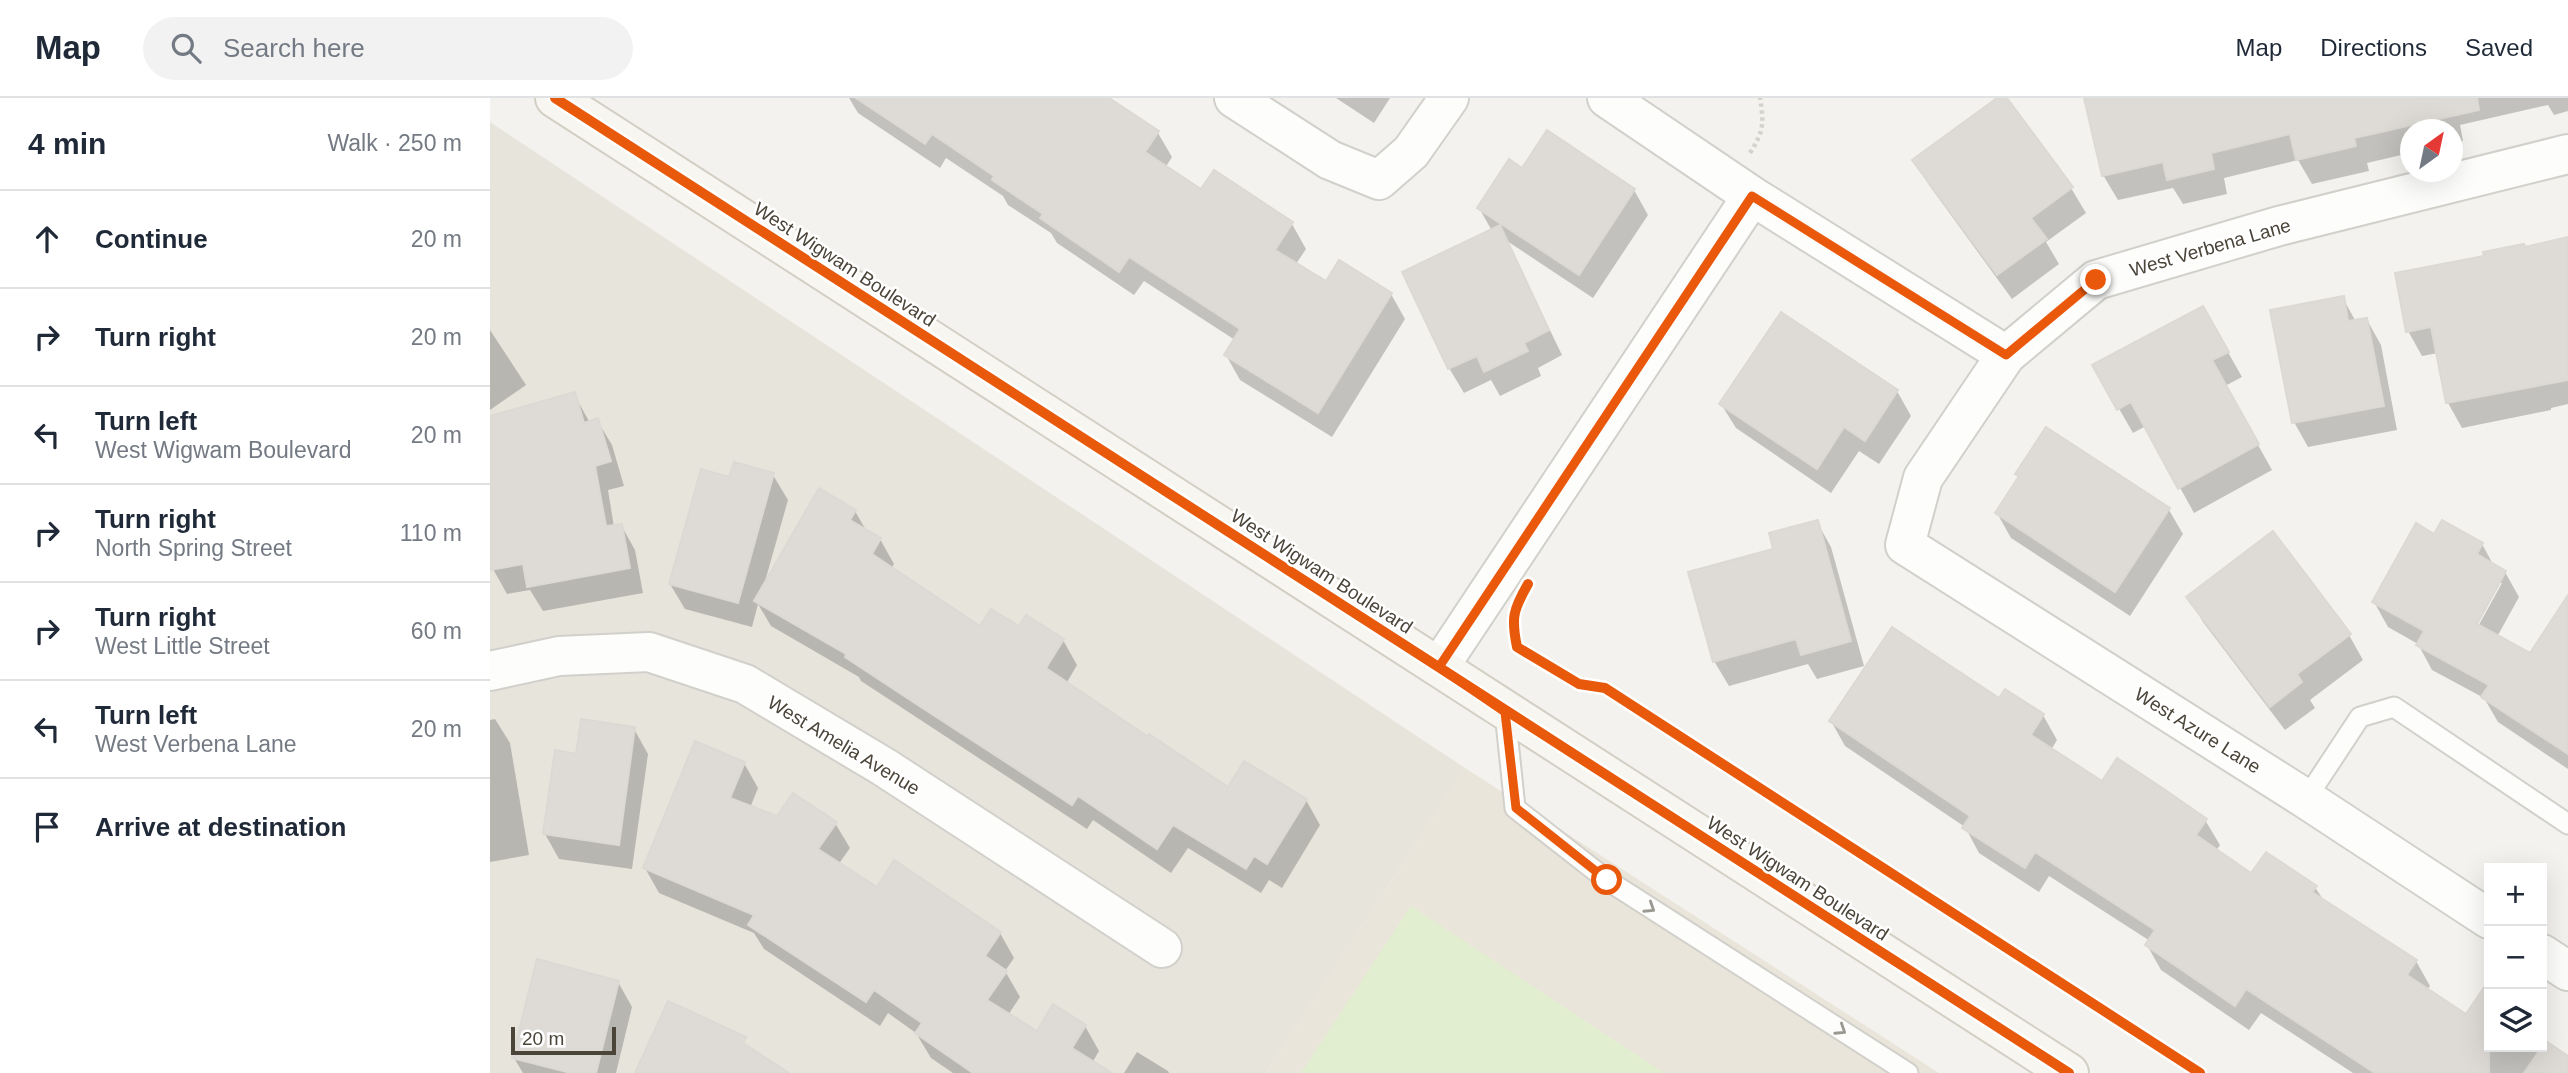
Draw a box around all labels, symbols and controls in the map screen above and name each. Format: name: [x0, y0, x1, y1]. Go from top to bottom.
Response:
search box: [143, 17, 633, 80]
text: Map: [35, 29, 101, 66]
icon: search: [167, 29, 205, 67]
text: Search here: [223, 33, 365, 63]
text: Map: [2236, 34, 2282, 61]
text: Directions: [2320, 34, 2427, 61]
text: Saved: [2465, 34, 2533, 61]
north arrow: [2400, 119, 2463, 182]
text: 4 min: [28, 127, 106, 160]
text: Walk · 250 m: [327, 130, 462, 156]
street label: West Wigwam Boulevard: [750, 198, 939, 331]
street label: West Verbena Lane: [2127, 214, 2293, 281]
icon: ahead: [28, 220, 66, 258]
text: Continue: [95, 224, 208, 254]
text: 20 m: [411, 226, 462, 252]
route end: [2080, 264, 2111, 295]
icon: right: [28, 318, 66, 356]
text: Turn right: [95, 322, 216, 352]
text: 20 m: [411, 324, 462, 350]
text: Turn left: [95, 406, 197, 436]
icon: left: [28, 416, 66, 454]
text: 20 m: [411, 422, 462, 448]
text: West Wigwam Boulevard: [95, 437, 352, 463]
text: Turn right: [95, 504, 216, 534]
street label: West Wigwam Boulevard: [1227, 505, 1416, 638]
icon: right: [28, 514, 66, 552]
text: 110 m: [400, 520, 462, 546]
text: North Spring Street: [95, 535, 292, 561]
text: Turn right: [95, 602, 216, 632]
icon: right: [28, 612, 66, 650]
text: 60 m: [411, 618, 462, 644]
text: West Little Street: [95, 633, 270, 659]
street label: West Azure Lane: [2131, 683, 2265, 778]
street label: West Amelia Avenue: [764, 692, 924, 799]
text: Turn left: [95, 700, 197, 730]
icon: left: [28, 710, 66, 748]
text: 20 m: [411, 716, 462, 742]
text: West Verbena Lane: [95, 731, 297, 757]
icon: arrive: [28, 808, 66, 846]
text: Arrive at destination: [95, 812, 346, 842]
street label: West Wigwam Boulevard: [1703, 812, 1892, 945]
map controls: [2484, 863, 2547, 1052]
button: +: [2484, 863, 2547, 926]
route start: [1591, 864, 1622, 895]
one-way arrow: [1642, 899, 1655, 912]
button: −: [2484, 926, 2547, 989]
button: layers: [2484, 989, 2547, 1052]
one-way arrow: [1834, 1022, 1847, 1035]
scale bar: [511, 1024, 616, 1056]
text: 20 m: [522, 1028, 564, 1049]

